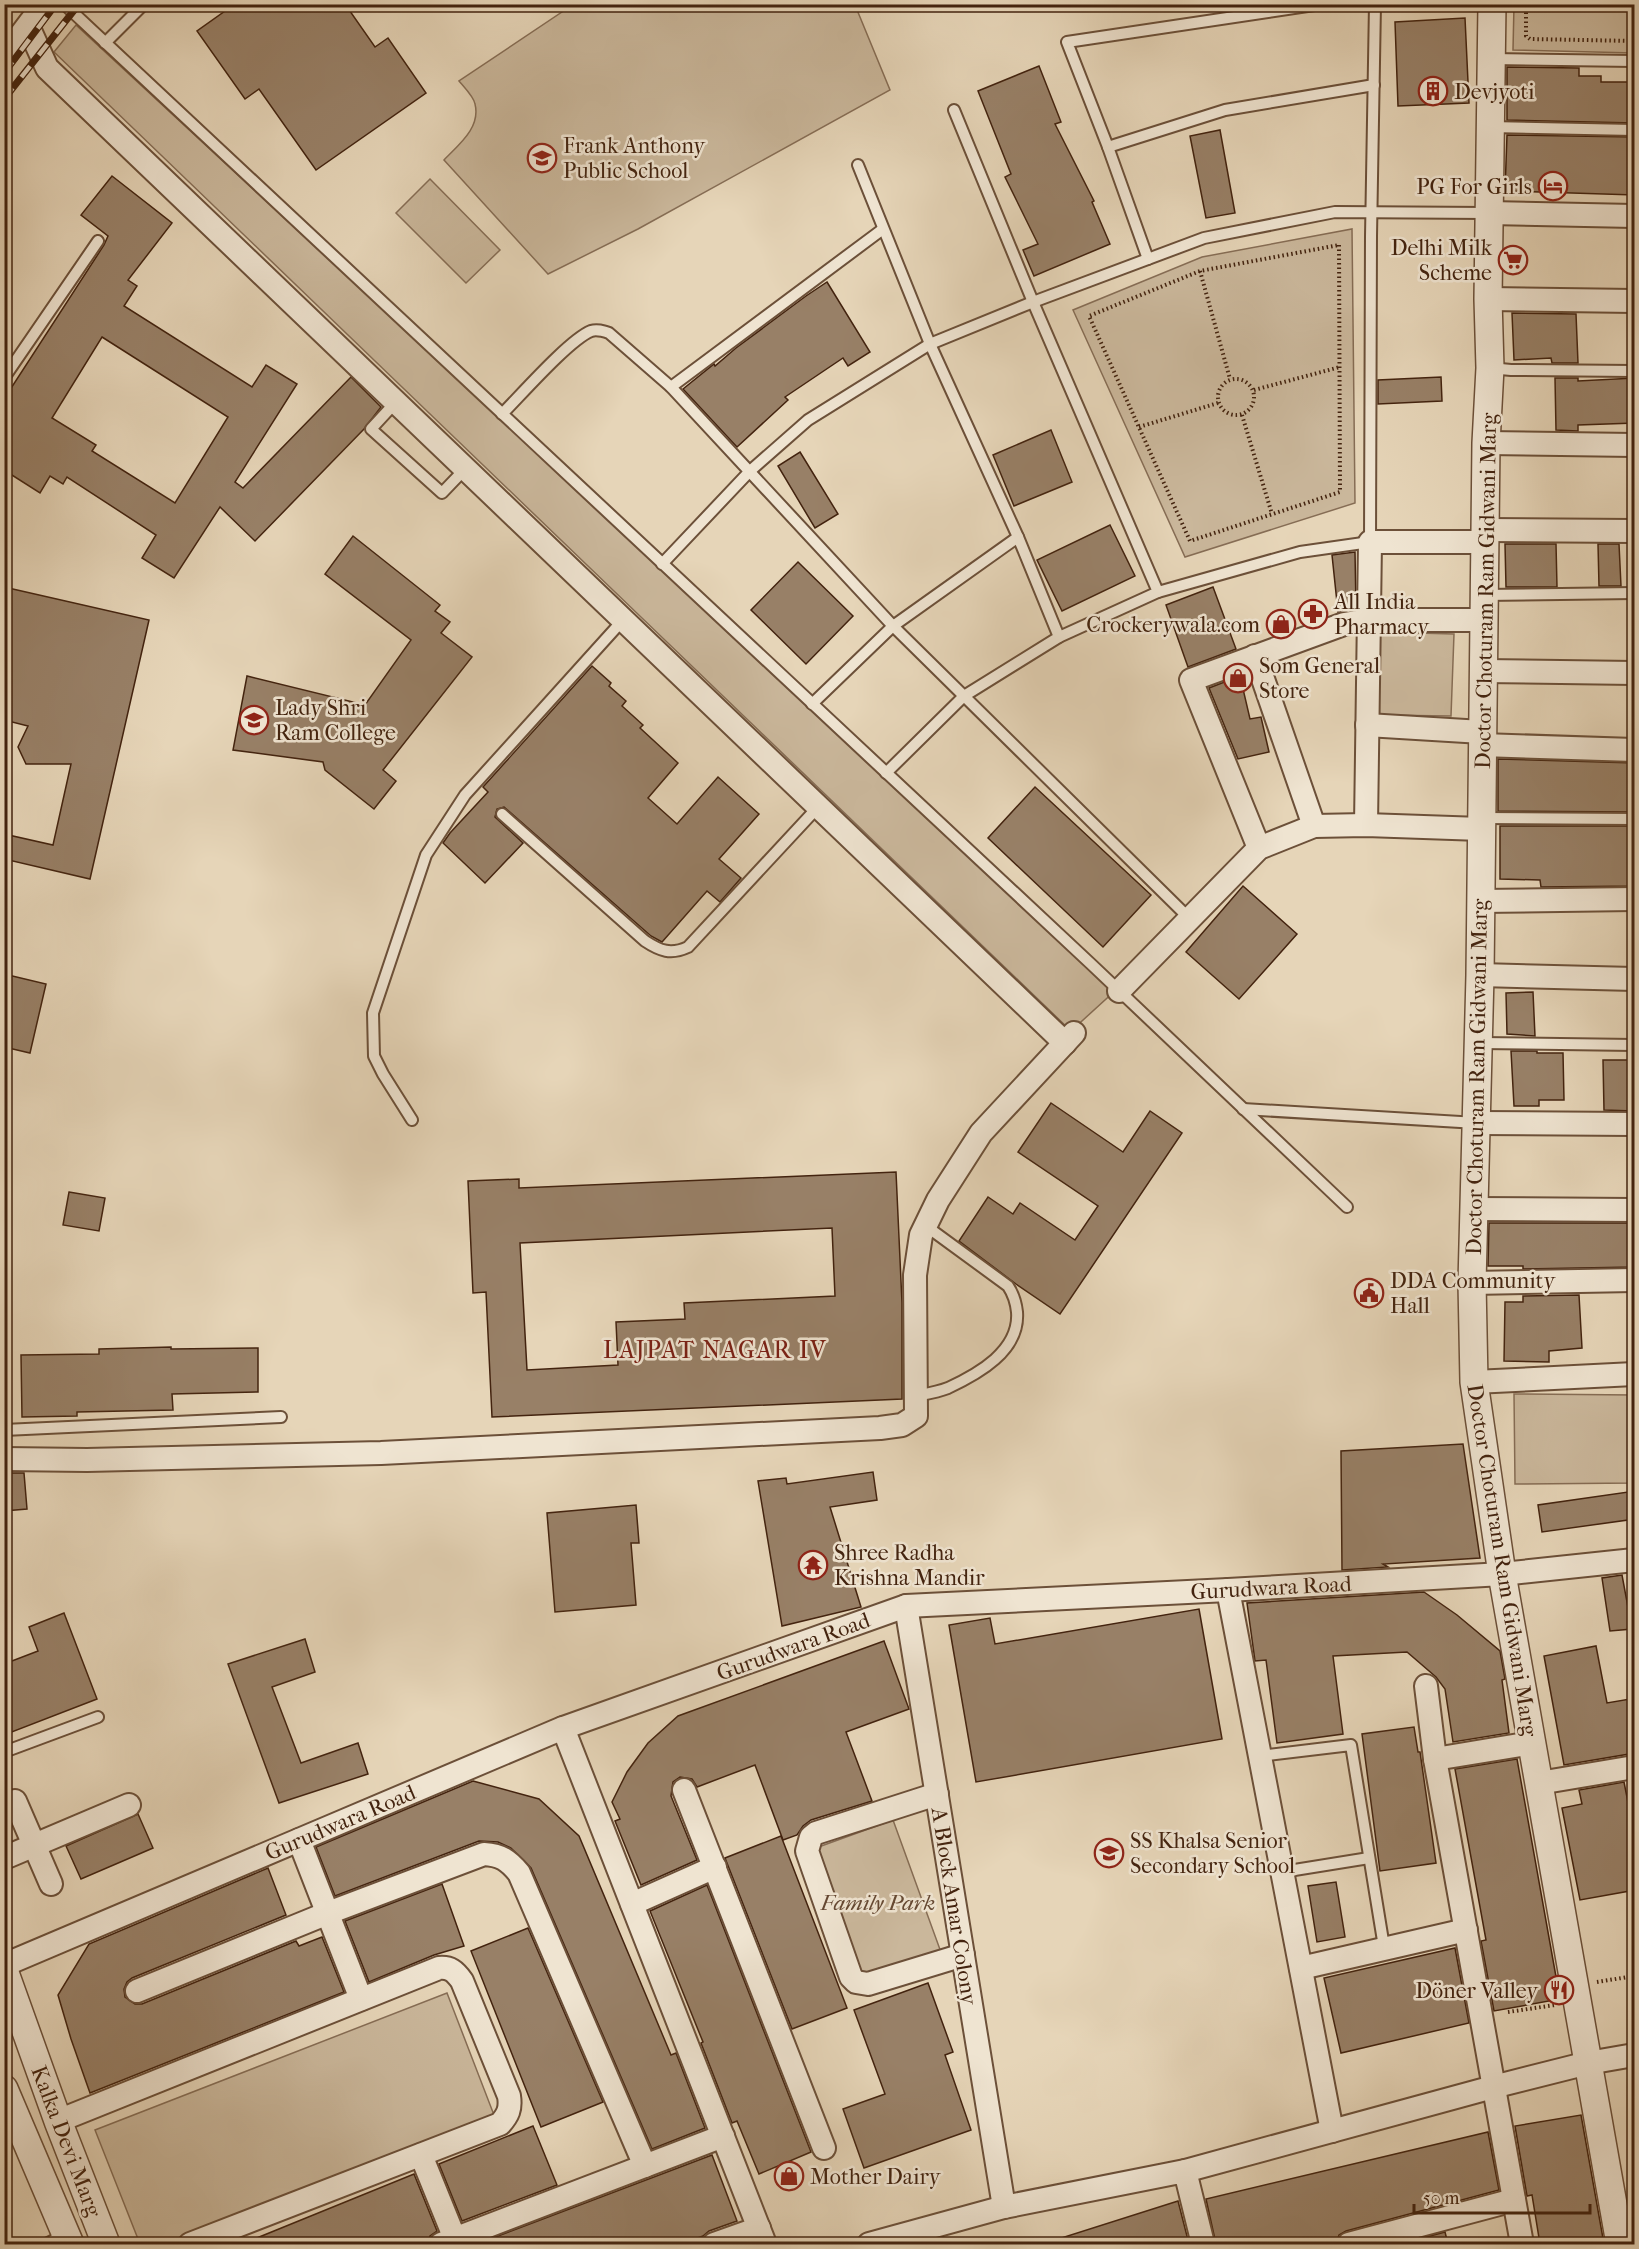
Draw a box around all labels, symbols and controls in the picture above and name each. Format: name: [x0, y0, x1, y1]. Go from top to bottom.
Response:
building icon: Devjyoti: [1417, 75, 1449, 107]
place label: Devjyoti: [1454, 79, 1535, 105]
place label: Frank Anthony Public School: [563, 133, 706, 184]
school or university icon: Frank Anthony Public School: [526, 142, 558, 174]
hotel icon: PG For Girls: [1537, 170, 1569, 202]
place label: PG For Girls: [1416, 174, 1532, 200]
place label: Delhi Milk Scheme: [1391, 235, 1493, 286]
supermarket icon: Delhi Milk Scheme: [1497, 244, 1529, 276]
street label: Doctor Choturam Ram Gidwani Marg: [1470, 412, 1502, 769]
place label: All India Pharmacy: [1333, 589, 1430, 640]
pharmacy icon: All India Pharmacy: [1297, 598, 1329, 630]
shop icon: Crockerywala.com: [1265, 608, 1297, 640]
place label: Crockerywala.com: [1086, 612, 1261, 638]
place label: Som General Store: [1259, 653, 1380, 704]
shop icon: Som General Store: [1222, 662, 1254, 694]
place label: Lady Shri Ram College: [275, 695, 396, 746]
school or university icon: Lady Shri Ram College: [238, 704, 270, 736]
street label: Doctor Choturam Ram Gidwani Marg: [1461, 898, 1493, 1255]
place label: DDA Community Hall: [1390, 1268, 1556, 1319]
public building icon: DDA Community Hall: [1353, 1277, 1385, 1309]
district label: LAJPAT NAGAR IV: [603, 1336, 827, 1364]
street label: Doctor Choturam Ram Gidwani Marg: [1461, 1382, 1543, 1738]
place label: Shree Radha Krishna Mandir: [834, 1540, 985, 1591]
temple icon: Shree Radha Krishna Mandir: [797, 1549, 829, 1581]
street label: Gurudwara Road: [1190, 1571, 1353, 1605]
street label: Gurudwara Road: [713, 1607, 874, 1687]
street label: Gurudwara Road: [261, 1779, 421, 1866]
street label: A Block Amar Colony: [925, 1805, 983, 2008]
place label: SS Khalsa Senior Secondary School: [1130, 1828, 1295, 1879]
school or university icon: SS Khalsa Senior Secondary School: [1093, 1837, 1125, 1869]
park label: Family Park: [820, 1890, 935, 1916]
restaurant icon: Döner Valley: [1543, 1974, 1575, 2006]
place label: Döner Valley: [1415, 1978, 1539, 2004]
street label: Kalka Devi Marg: [25, 2062, 107, 2221]
shop icon: Mother Dairy: [773, 2160, 805, 2192]
place label: Mother Dairy: [810, 2164, 942, 2190]
scale bar: [1414, 2177, 1590, 2215]
text: 50 m: [1423, 2188, 1460, 2209]

